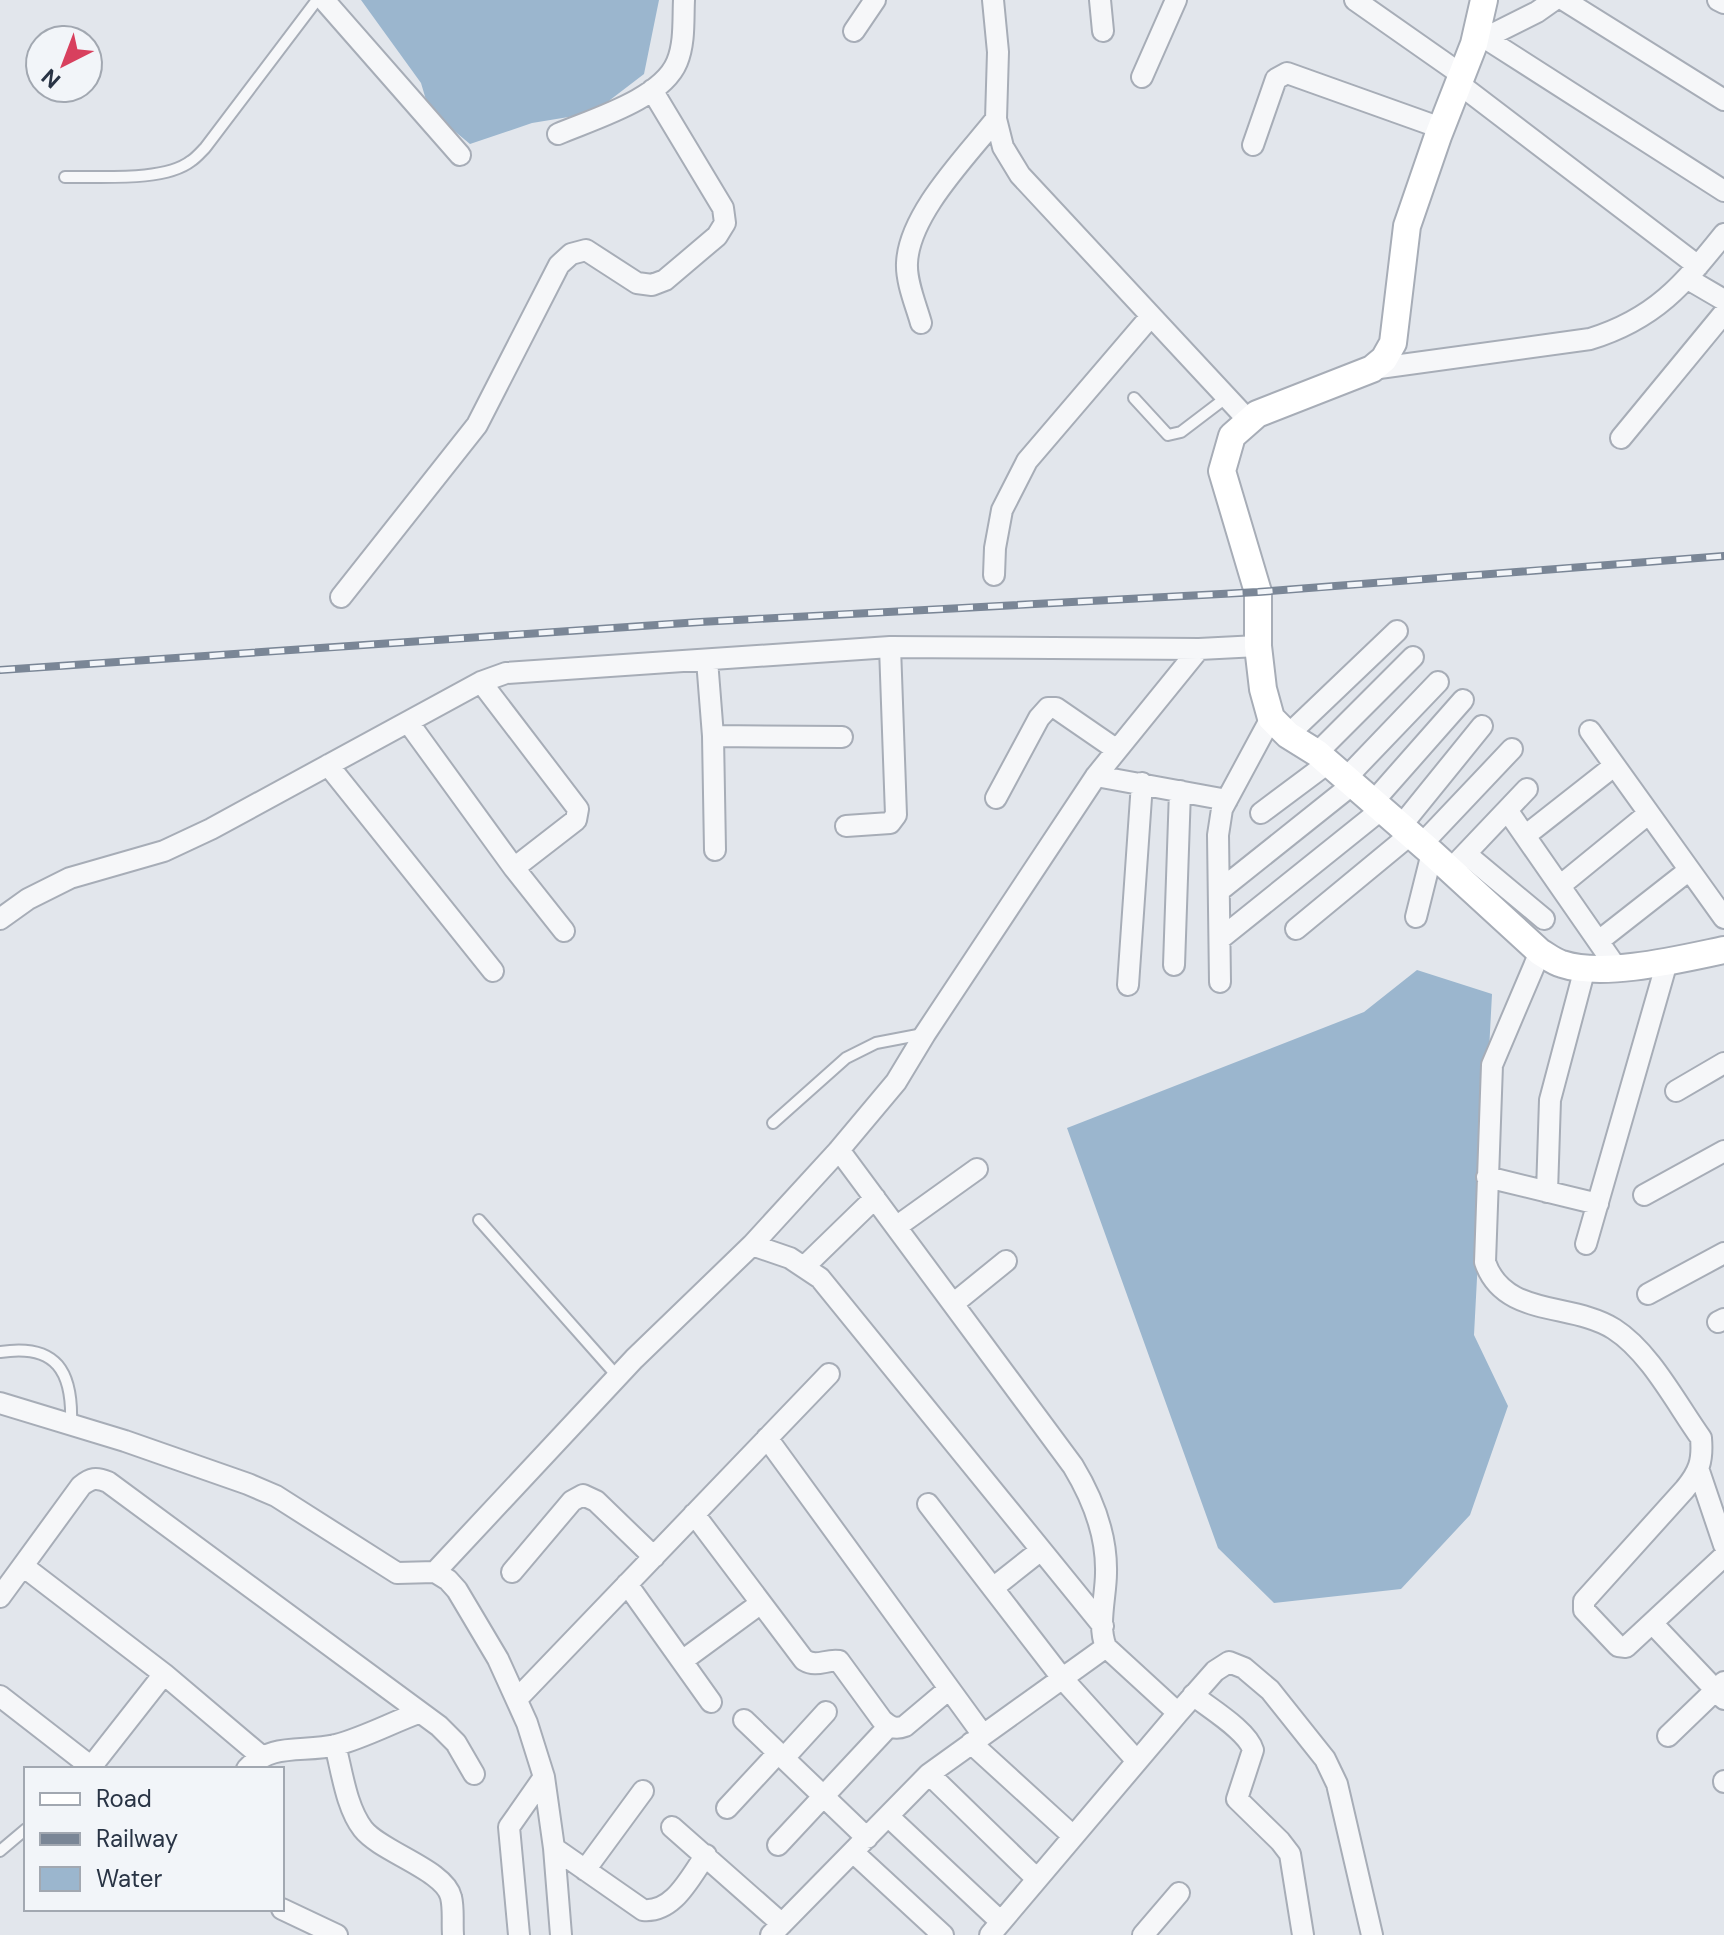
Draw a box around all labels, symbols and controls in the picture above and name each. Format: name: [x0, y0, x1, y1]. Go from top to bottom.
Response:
north arrow: [24, 24, 104, 104]
text: N: [35, 62, 67, 95]
legend: [24, 1767, 284, 1911]
text: Road: [96, 1783, 152, 1814]
text: Railway: [96, 1823, 178, 1854]
text: Water: [96, 1863, 162, 1894]

